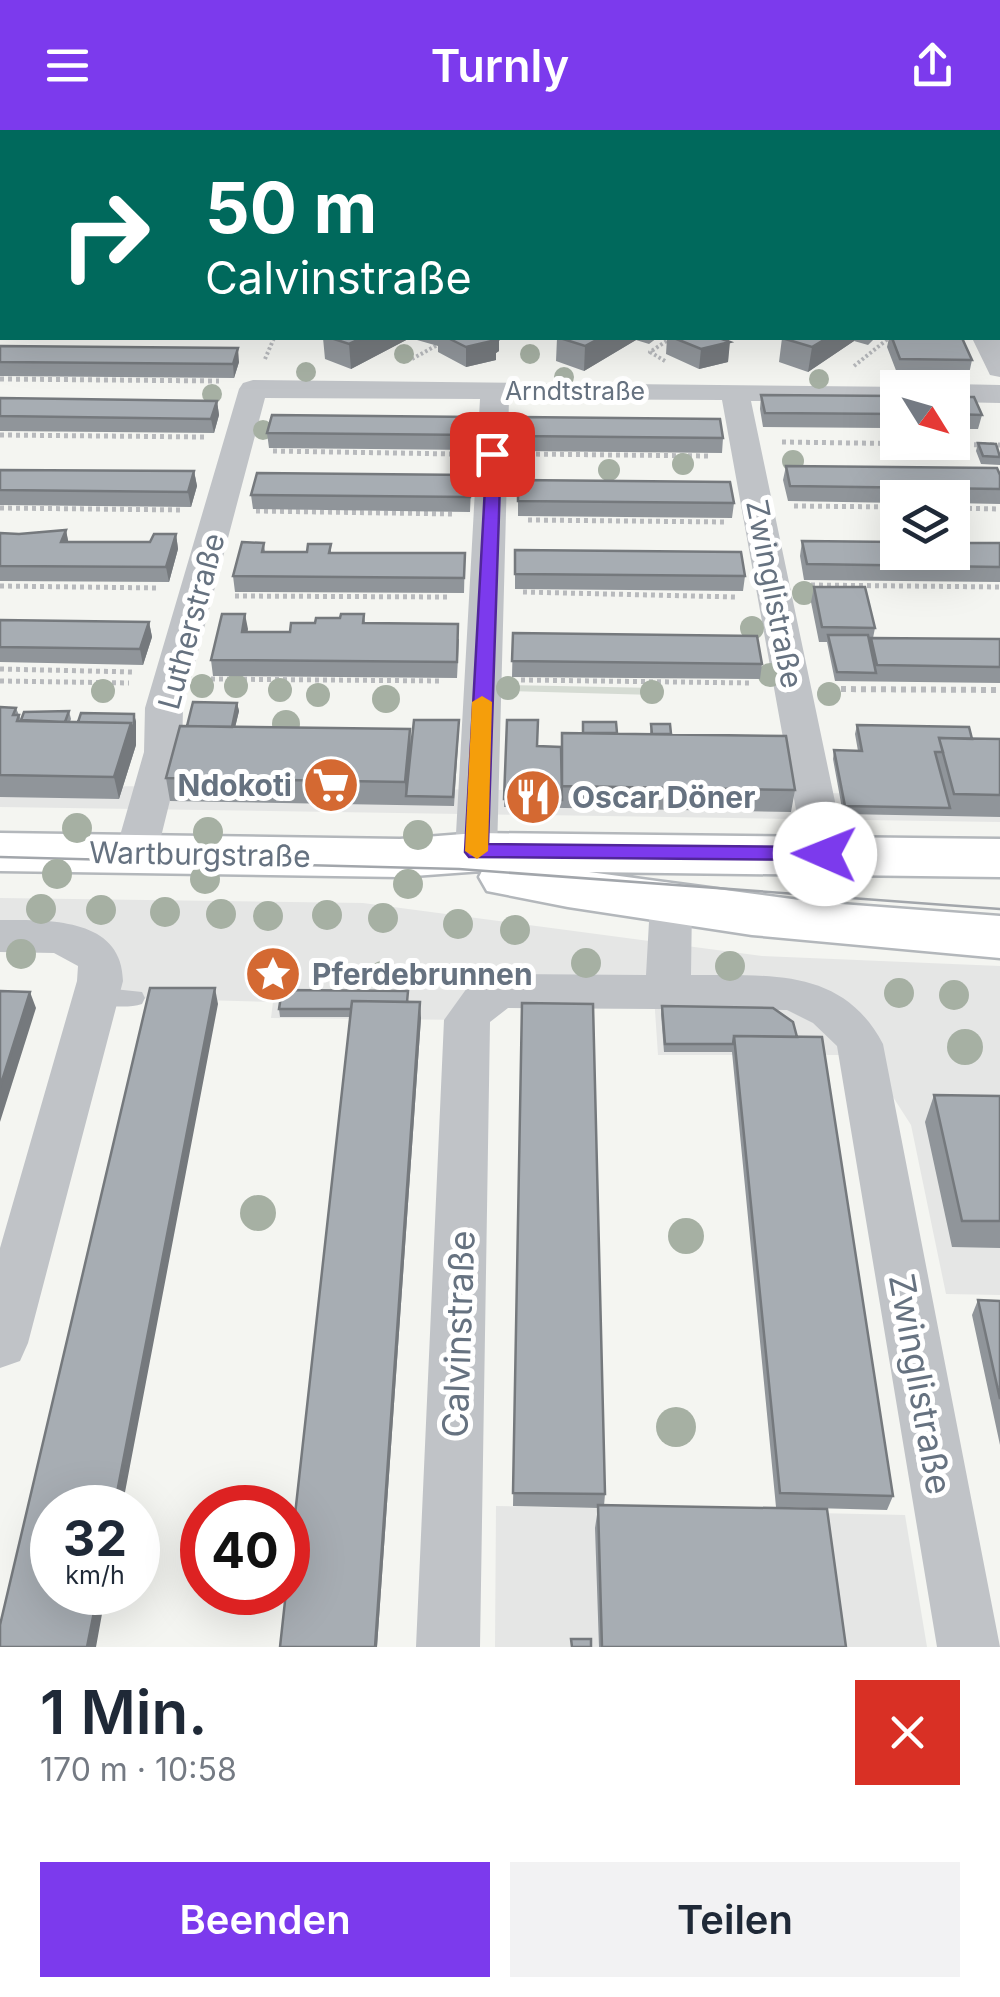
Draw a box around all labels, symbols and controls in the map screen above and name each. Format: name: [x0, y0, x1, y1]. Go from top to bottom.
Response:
icon: menu: [40, 38, 95, 93]
text: Turnly: [431, 38, 569, 93]
icon: share: [905, 38, 960, 93]
text: 50 m: [205, 165, 377, 250]
icon: right: [40, 170, 170, 300]
text: Calvinstraße: [205, 250, 472, 305]
north arrow: [880, 370, 970, 460]
map controls: [880, 370, 970, 570]
street label: Arndtstraße: [505, 376, 645, 406]
pin: [450, 412, 535, 497]
icon: arrive: [465, 427, 520, 482]
button: layers: [880, 480, 970, 570]
street label: Zwinglistraße: [739, 497, 811, 691]
street label: Lutherstraße: [150, 529, 232, 713]
supermarket icon: Ndokoti: [301, 755, 361, 815]
place label: Ndokoti: [178, 767, 292, 803]
restaurant icon: Oscar Döner: [503, 767, 563, 827]
place label: Oscar Döner: [572, 779, 755, 815]
position arrow: [773, 802, 877, 906]
street label: Wartburgstraße: [89, 834, 311, 874]
place icon: Pferdebrunnen: [243, 944, 303, 1004]
place label: Pferdebrunnen: [312, 956, 533, 992]
street label: Calvinstraße: [433, 1230, 483, 1438]
street label: Zwinglistraße: [881, 1271, 961, 1497]
speed limit sign: 40: [180, 1485, 310, 1615]
text: 32: [63, 1508, 127, 1568]
text: km/h: [65, 1560, 125, 1590]
text: 1 Min.: [40, 1676, 207, 1748]
button: close: [855, 1680, 960, 1785]
text: 170 m · 10:58: [40, 1750, 237, 1789]
button: Beenden: [40, 1862, 490, 1977]
button: Teilen: [510, 1862, 960, 1977]

